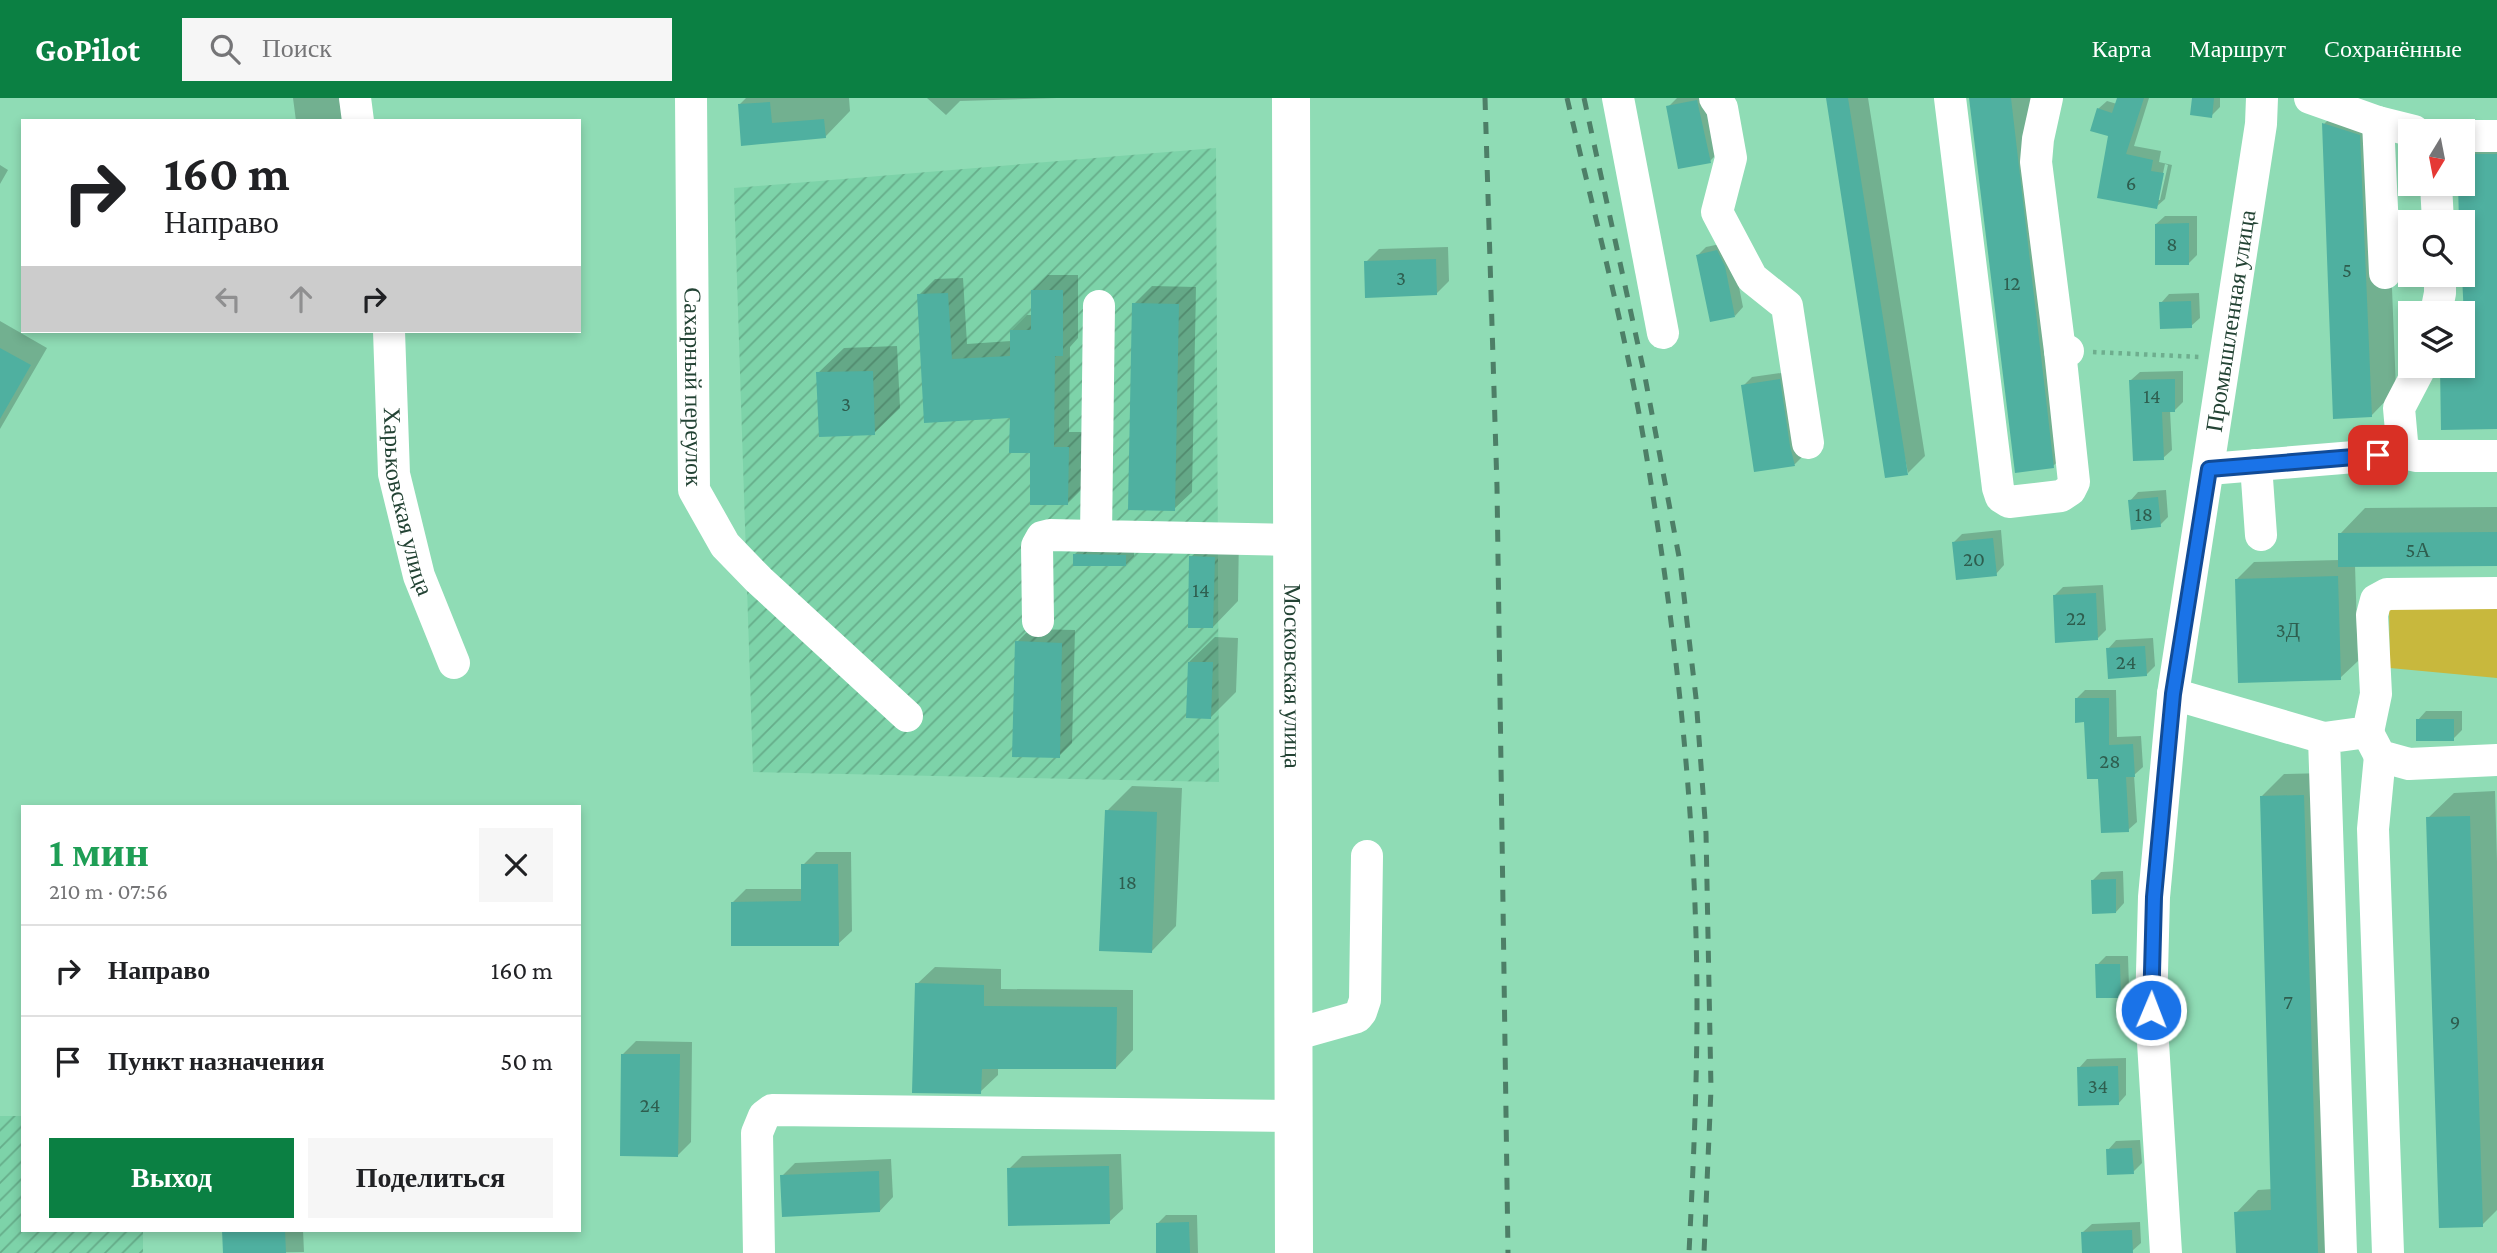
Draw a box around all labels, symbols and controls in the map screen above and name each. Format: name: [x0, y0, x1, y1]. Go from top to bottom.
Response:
search box: [182, 18, 672, 81]
icon: search: [206, 30, 244, 68]
text: GoPilot: [35, 31, 140, 68]
text: Поиск: [262, 34, 332, 63]
text: Карта: [2092, 35, 2151, 62]
text: Маршрут: [2189, 35, 2286, 62]
text: Сохранённые: [2324, 35, 2462, 62]
north arrow: [2398, 119, 2474, 196]
map controls: [2398, 119, 2475, 378]
text: 160 m: [164, 146, 290, 201]
icon: right: [49, 147, 140, 238]
house number: 6: [2126, 171, 2136, 195]
text: Направо: [164, 204, 279, 240]
street label: Промышленная улица: [2200, 207, 2261, 434]
button: search: [2398, 210, 2475, 287]
house number: 8: [2166, 232, 2178, 256]
house number: 5: [2342, 258, 2352, 282]
house number: 3: [1396, 266, 1406, 290]
house number: 12: [2004, 271, 2020, 295]
icon: left: [209, 280, 247, 318]
icon: ahead: [282, 280, 320, 318]
icon: right: [355, 280, 393, 318]
street label: Сахарный переулок: [679, 287, 708, 487]
button: layers: [2398, 301, 2475, 378]
house number: 14: [2143, 384, 2161, 408]
house number: 3: [841, 392, 851, 416]
street label: Харьковская улица: [379, 406, 440, 600]
pin: [2348, 425, 2408, 485]
icon: arrive: [2359, 436, 2397, 474]
house number: 18: [2135, 502, 2153, 526]
house number: 5А: [2405, 538, 2431, 562]
house number: 20: [1963, 547, 1985, 571]
house number: 14: [1192, 578, 1210, 602]
street label: Московская улица: [1279, 583, 1307, 769]
house number: 22: [2066, 606, 2086, 630]
house number: 3Д: [2276, 618, 2300, 642]
house number: 24: [2116, 650, 2136, 674]
house number: 28: [2099, 749, 2121, 773]
text: 1 мин: [49, 828, 149, 875]
button: close: [479, 828, 553, 902]
house number: 18: [1119, 870, 1137, 894]
text: 210 m · 07:56: [49, 878, 168, 904]
icon: right: [49, 952, 87, 990]
text: Направо: [108, 956, 210, 985]
text: 160 m: [491, 956, 553, 985]
position arrow: [2114, 973, 2188, 1047]
house number: 7: [2283, 990, 2293, 1014]
house number: 9: [2450, 1010, 2460, 1034]
icon: arrive: [49, 1043, 87, 1081]
text: Пункт назначения: [108, 1047, 325, 1076]
text: 50 m: [500, 1047, 553, 1076]
house number: 34: [2088, 1074, 2108, 1098]
house number: 24: [640, 1093, 660, 1117]
button: Выход: [49, 1138, 294, 1218]
button: Поделиться: [308, 1138, 553, 1218]

